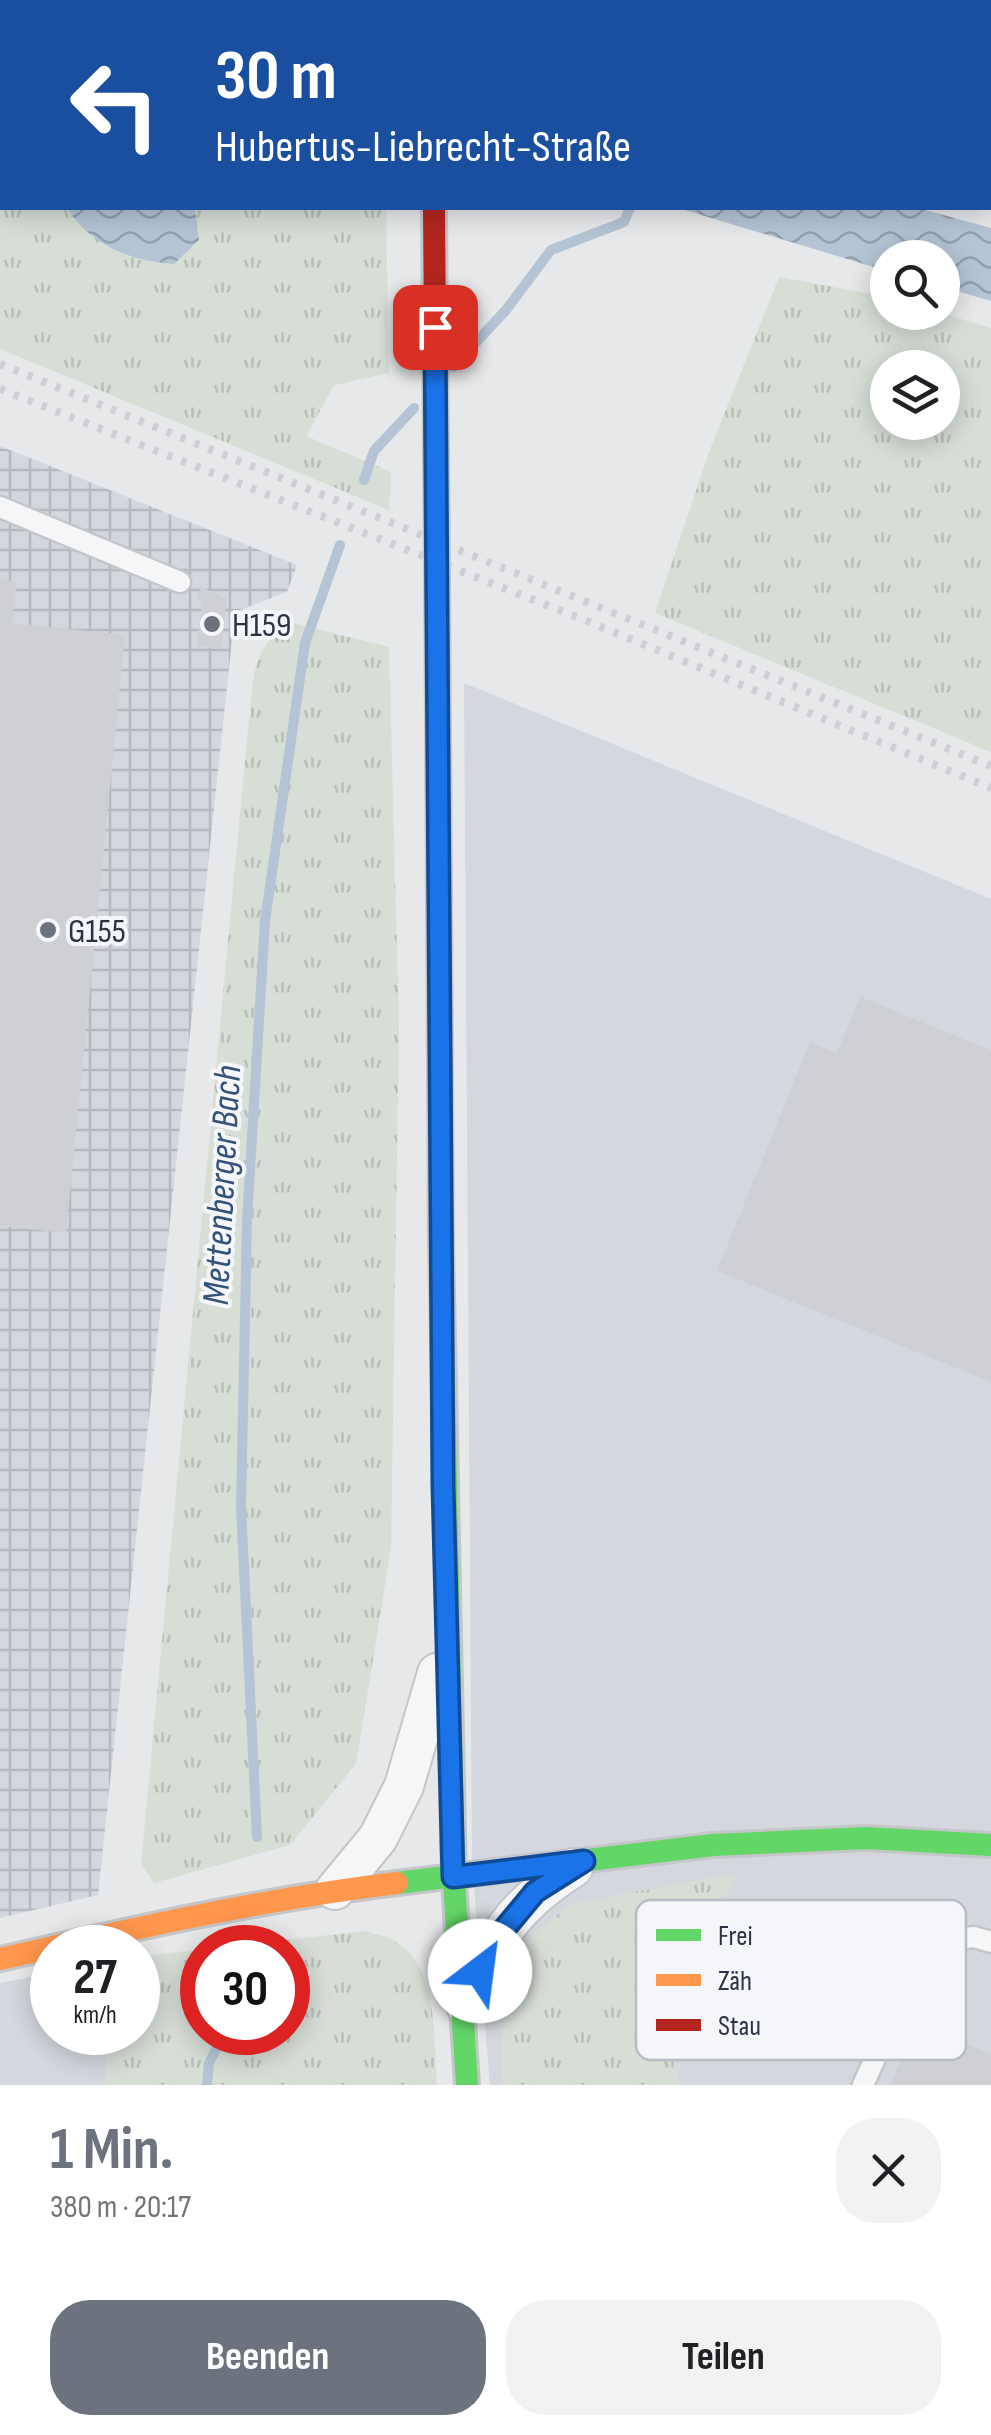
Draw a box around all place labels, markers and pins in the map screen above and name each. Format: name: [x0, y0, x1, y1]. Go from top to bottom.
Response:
pin: [393, 285, 478, 370]
place label: H159: [232, 604, 292, 647]
marker: H159: [201, 613, 223, 635]
place label: G155: [68, 910, 126, 953]
marker: G155: [37, 919, 59, 941]

